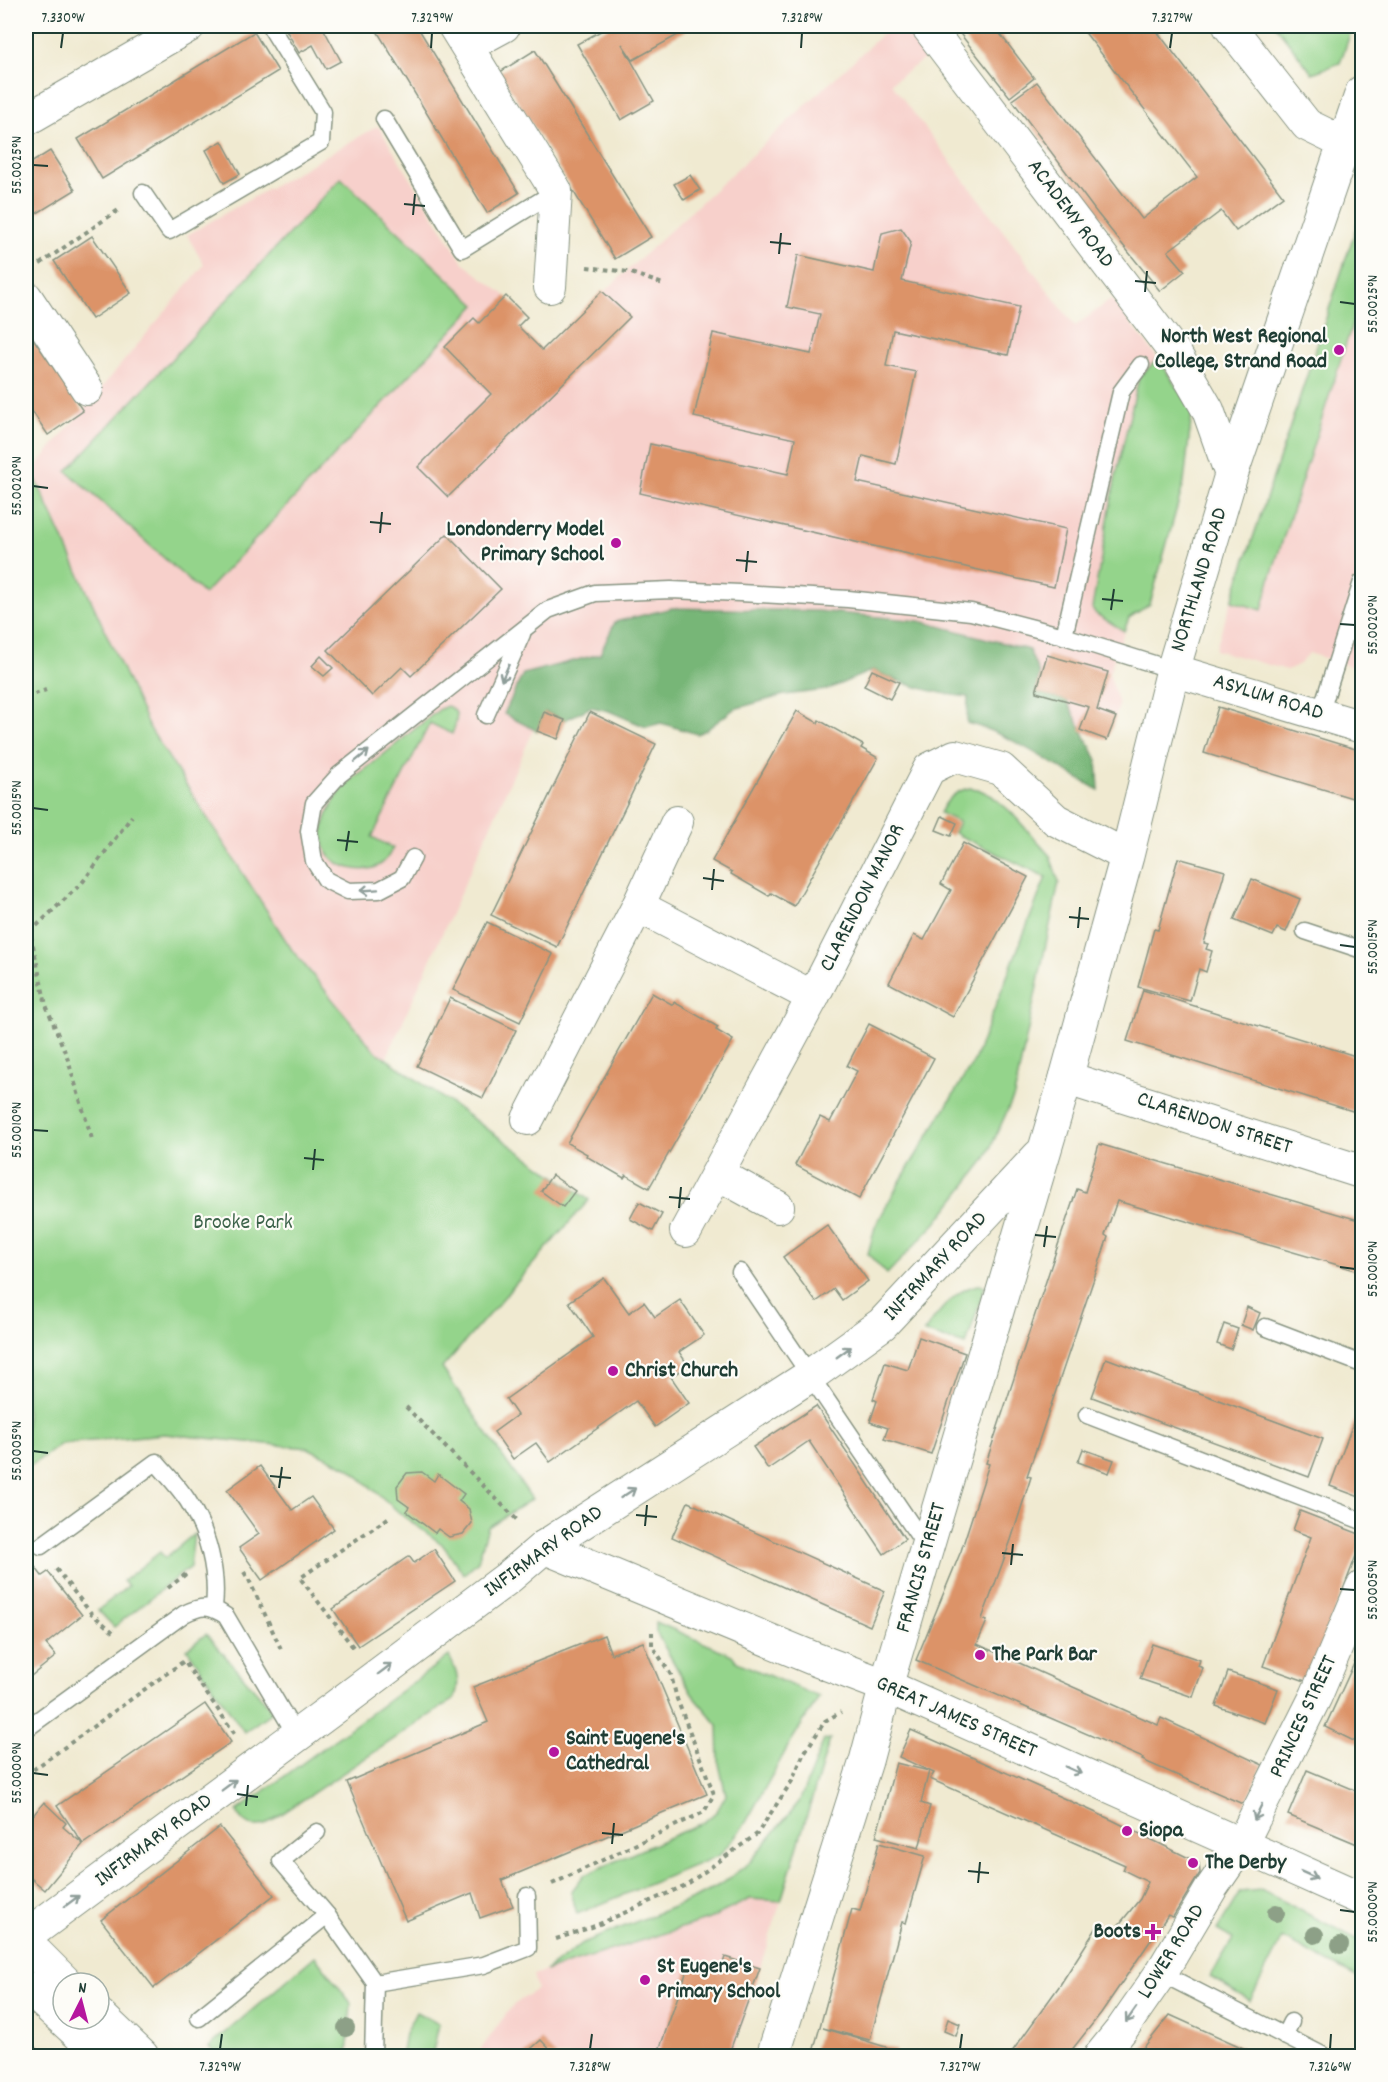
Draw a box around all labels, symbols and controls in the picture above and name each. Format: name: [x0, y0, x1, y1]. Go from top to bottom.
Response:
text: 7.330°W: [41, 8, 85, 30]
text: 7.329°W: [411, 8, 453, 30]
text: 7.328°W: [782, 8, 823, 30]
text: 7.327°W: [1152, 8, 1193, 30]
text: 55.0025°N: [7, 136, 29, 194]
street label: ACADEMY ROAD: [1019, 153, 1121, 275]
text: 55.0025°N: [1363, 275, 1385, 333]
place label: North West Regional College, Strand Road: [1155, 322, 1328, 378]
marker: North West Regional College, Strand Road: [1332, 343, 1346, 357]
text: 55.0020°N: [7, 456, 29, 516]
street label: NORTHLAND ROAD: [1163, 504, 1237, 656]
place label: Londonderry Model Primary School: [447, 515, 605, 571]
marker: Londonderry Model Primary School: [609, 536, 623, 550]
text: 55.0020°N: [1363, 595, 1385, 655]
one-way arrow: [498, 663, 510, 681]
street label: ASYLUM ROAD: [1209, 667, 1327, 729]
one-way arrow: [354, 750, 370, 763]
text: 55.0015°N: [7, 780, 29, 836]
street label: CLARENDON MANOR: [812, 819, 914, 977]
one-way arrow: [360, 885, 380, 896]
text: 55.0015°N: [1363, 919, 1385, 975]
street label: CLARENDON STREET: [1132, 1084, 1296, 1164]
text: 55.0010°N: [7, 1102, 29, 1158]
street label: INFIRMARY ROAD: [877, 1205, 995, 1329]
park label: Brooke Park: [193, 1208, 293, 1239]
text: 55.0010°N: [1363, 1241, 1385, 1297]
one-way arrow: [836, 1345, 852, 1358]
place label: Christ Church: [625, 1356, 738, 1387]
marker: Christ Church: [606, 1364, 620, 1378]
text: 55.0005°N: [7, 1421, 29, 1481]
one-way arrow: [620, 1487, 636, 1499]
street label: INFIRMARY ROAD: [478, 1498, 610, 1606]
street label: FRANCIS STREET: [889, 1499, 955, 1637]
text: 55.0005°N: [1363, 1560, 1385, 1620]
place label: The Park Bar: [992, 1640, 1098, 1671]
marker: The Park Bar: [973, 1648, 987, 1662]
street label: PRINCES STREET: [1262, 1650, 1346, 1783]
one-way arrow: [377, 1663, 393, 1675]
street label: GREAT JAMES STREET: [871, 1669, 1042, 1767]
place label: Saint Eugene's Cathedral: [566, 1724, 686, 1780]
text: 55.0000°N: [7, 1742, 29, 1804]
marker: Saint Eugene's Cathedral: [547, 1745, 561, 1759]
one-way arrow: [1064, 1765, 1082, 1776]
one-way arrow: [220, 1779, 236, 1791]
street label: INFIRMARY ROAD: [89, 1786, 219, 1896]
one-way arrow: [1252, 1802, 1264, 1820]
place label: Siopa: [1139, 1816, 1184, 1847]
marker: Siopa: [1120, 1824, 1134, 1838]
place label: The Derby: [1205, 1848, 1287, 1879]
marker: The Derby: [1186, 1856, 1200, 1870]
one-way arrow: [1299, 1870, 1317, 1882]
text: 55.0000°N: [1363, 1881, 1385, 1943]
one-way arrow: [64, 1895, 80, 1908]
street label: LOWER ROAD: [1131, 1899, 1213, 2005]
place label: Boots: [1094, 1917, 1141, 1948]
marker: Boots: [1146, 1925, 1160, 1939]
place label: St Eugene's Primary School: [657, 1952, 781, 2008]
north arrow: [51, 1971, 111, 2031]
marker: St Eugene's Primary School: [638, 1973, 652, 1987]
text: N: [77, 1977, 88, 2000]
one-way arrow: [1125, 2007, 1137, 2023]
text: 7.329°W: [199, 2057, 241, 2079]
text: 7.328°W: [570, 2057, 611, 2079]
text: 7.327°W: [940, 2057, 981, 2079]
text: 7.326°W: [1309, 2057, 1351, 2079]

